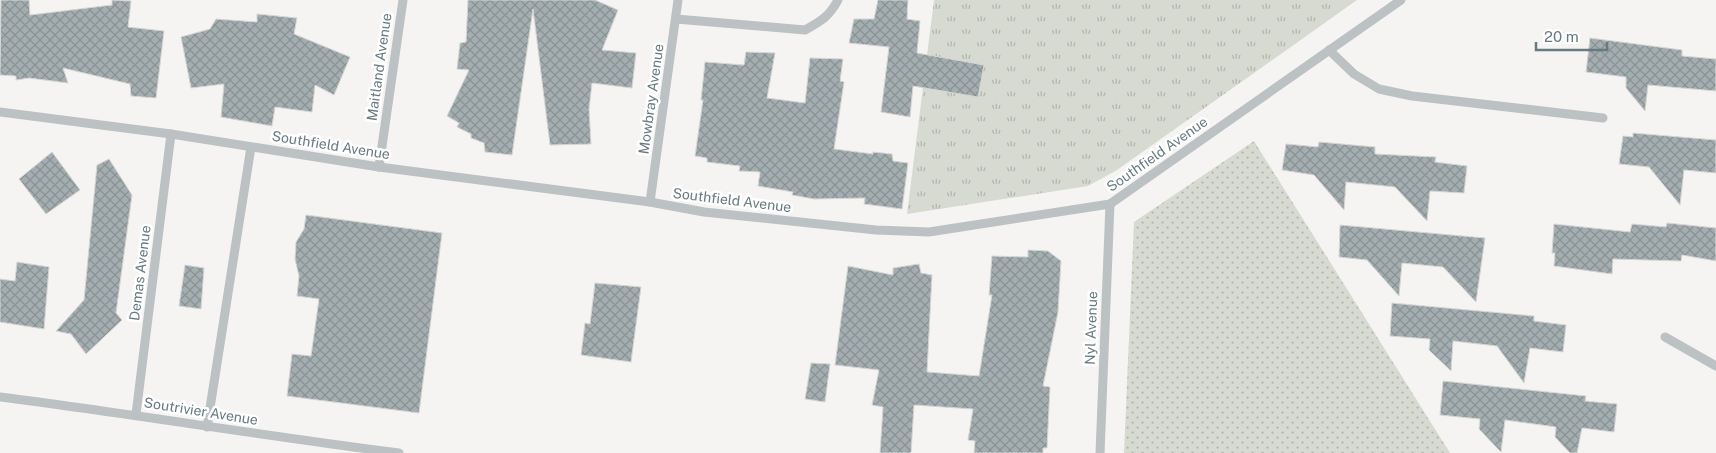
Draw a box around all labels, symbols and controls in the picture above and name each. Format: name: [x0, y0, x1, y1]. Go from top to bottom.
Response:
street label: Maitland Avenue: [364, 12, 395, 122]
scale bar: [1536, 20, 1607, 52]
text: 20 m: [1544, 28, 1579, 45]
street label: Mowbray Avenue: [635, 43, 667, 155]
street label: Southfield Avenue: [1104, 113, 1210, 195]
street label: Southfield Avenue: [271, 128, 391, 162]
street label: Southfield Avenue: [672, 185, 792, 215]
street label: Demas Avenue: [126, 224, 154, 322]
street label: Nyl Avenue: [1082, 291, 1100, 365]
street label: Soutrivier Avenue: [143, 394, 259, 428]

